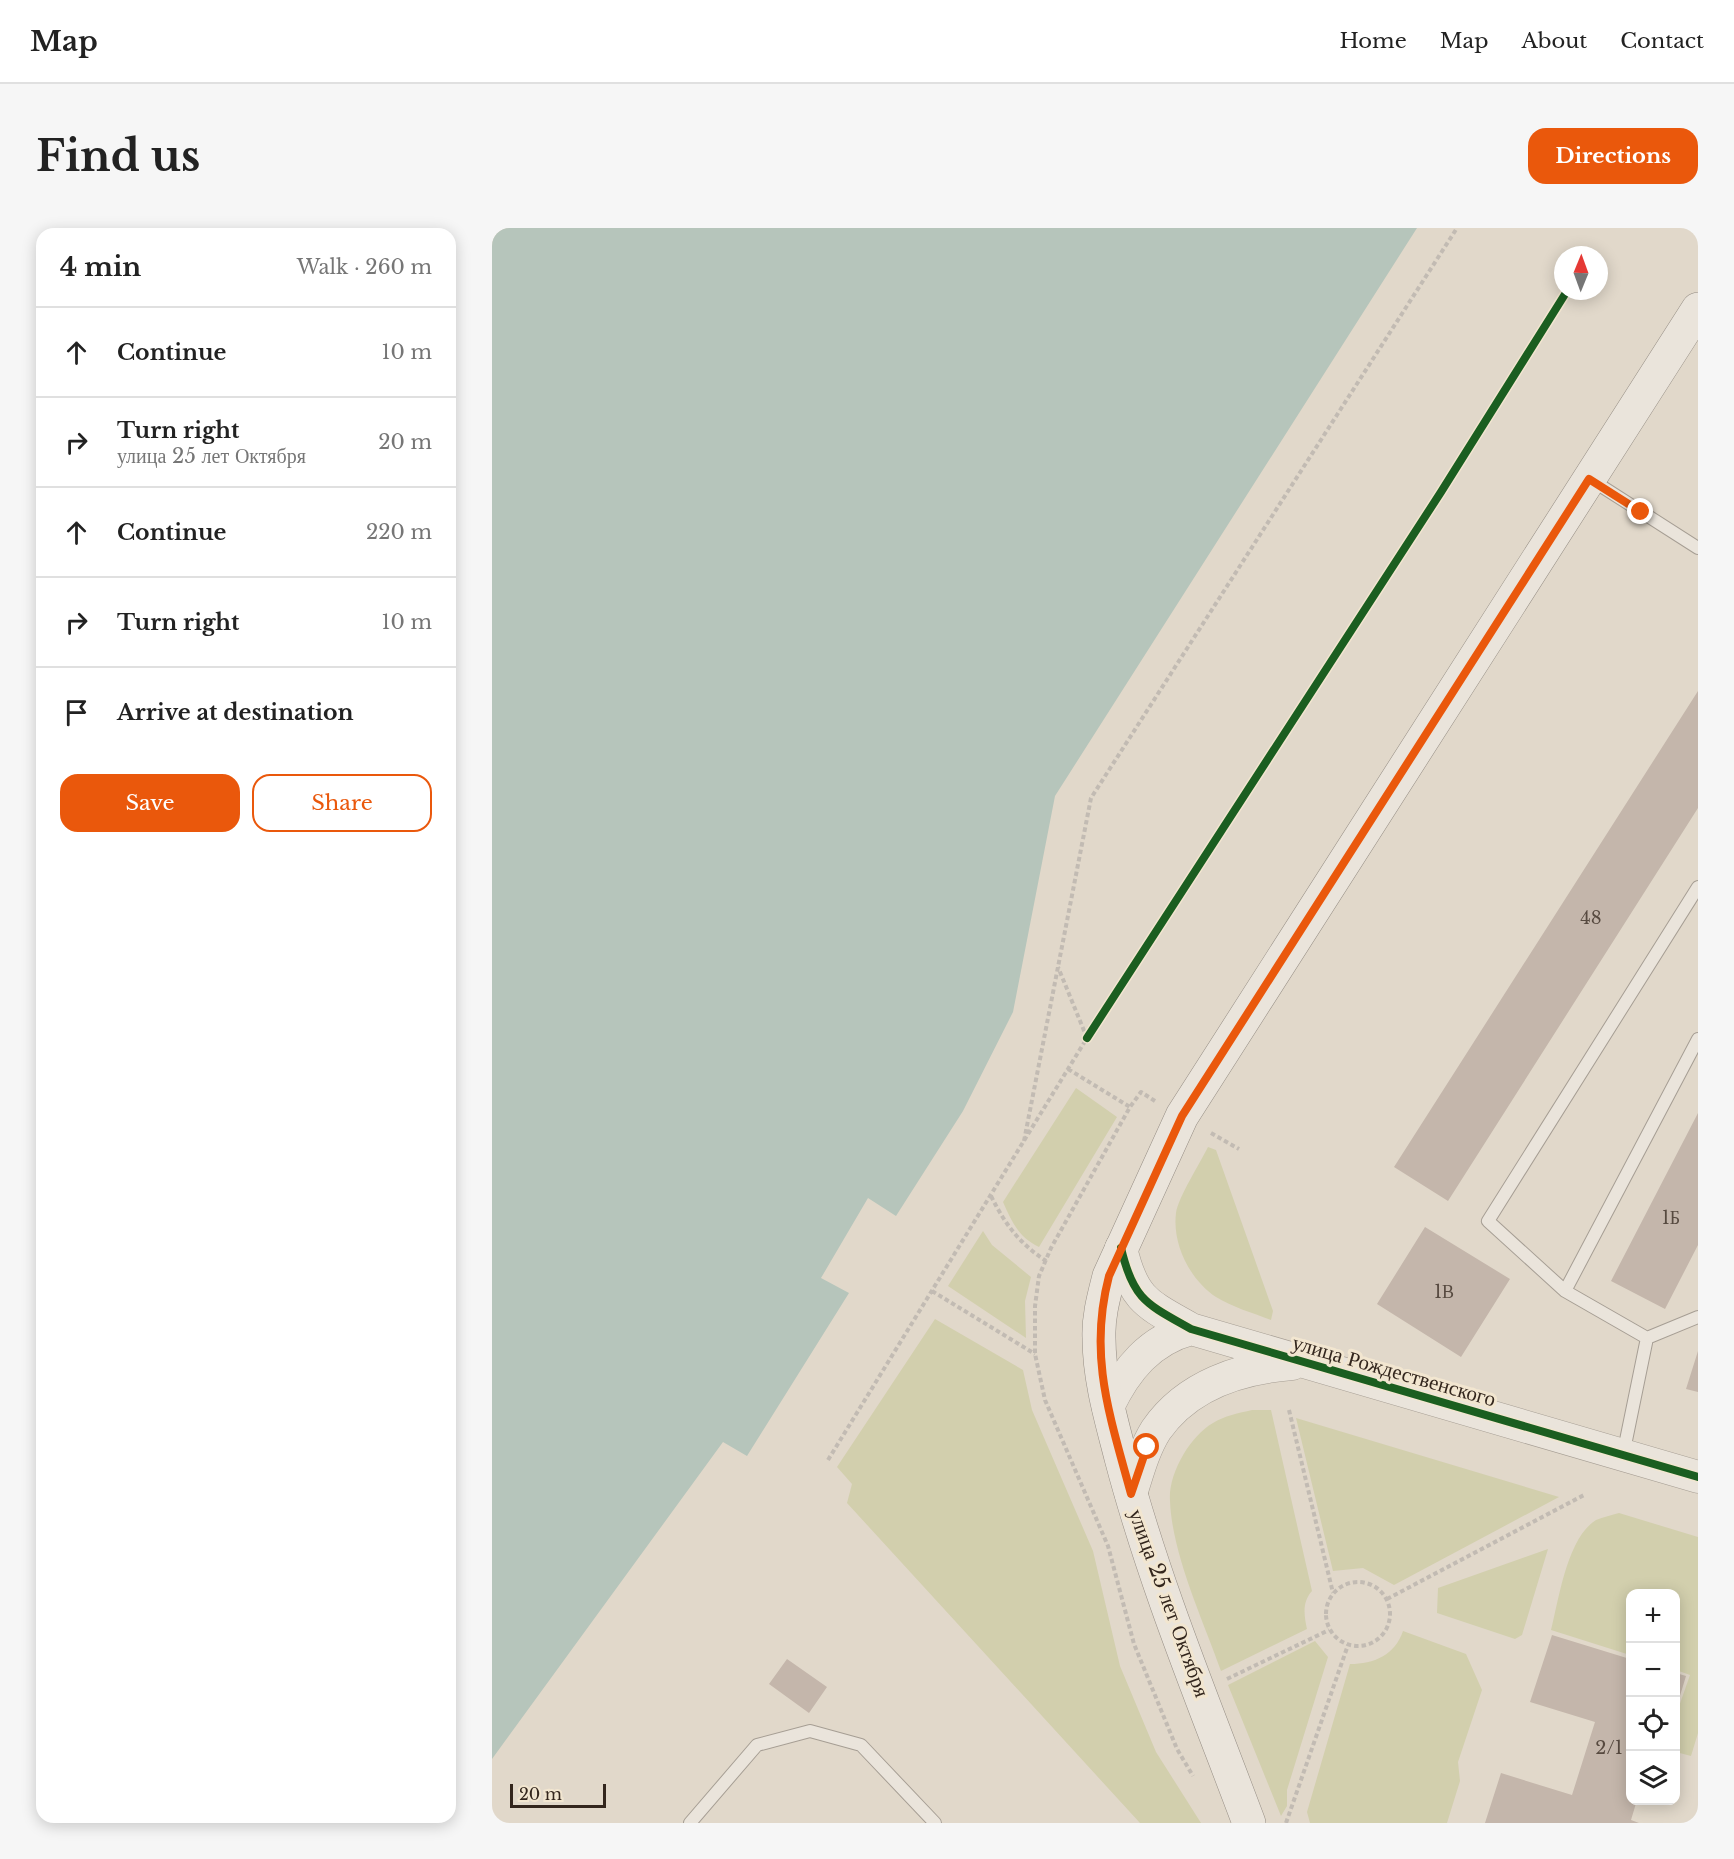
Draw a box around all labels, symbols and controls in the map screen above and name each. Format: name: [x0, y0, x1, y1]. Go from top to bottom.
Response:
text: Map: [30, 24, 98, 59]
text: Home: [1340, 28, 1407, 54]
text: Map: [1440, 28, 1488, 54]
text: About: [1521, 28, 1587, 54]
text: Contact: [1620, 28, 1704, 54]
button: Directions: [1528, 128, 1698, 184]
text: Find us: [36, 130, 200, 182]
north arrow: [1554, 246, 1608, 300]
text: 4 min: [60, 251, 141, 283]
text: Walk · 260 m: [297, 255, 432, 279]
icon: ahead: [60, 336, 93, 369]
text: Continue: [117, 339, 226, 366]
text: 10 m: [382, 340, 432, 364]
text: Turn right: [117, 417, 239, 444]
icon: right: [60, 426, 93, 459]
text: 20 m: [378, 430, 432, 454]
text: улица 25 лет Октября: [117, 444, 306, 468]
route end: [1627, 498, 1653, 524]
icon: ahead: [60, 516, 93, 549]
text: Continue: [117, 519, 226, 546]
text: 220 m: [366, 520, 432, 544]
icon: right: [60, 606, 93, 639]
text: Turn right: [117, 609, 239, 636]
text: 10 m: [382, 610, 432, 634]
icon: arrive: [60, 696, 93, 729]
text: Arrive at destination: [117, 699, 354, 726]
button: Save: [60, 774, 240, 832]
button: Share: [252, 774, 432, 832]
house number: 48: [1580, 907, 1602, 929]
house number: 1Б: [1662, 1207, 1680, 1229]
house number: 1В: [1434, 1281, 1454, 1303]
street label: улица Рождественского: [1289, 1329, 1499, 1413]
route start: [1133, 1433, 1159, 1459]
street label: улица 25 лет Октября: [1123, 1505, 1215, 1701]
map controls: [1626, 1589, 1680, 1805]
button: +: [1626, 1589, 1680, 1643]
button: −: [1626, 1643, 1680, 1697]
button: locate: [1626, 1697, 1680, 1751]
house number: 2/1: [1595, 1737, 1623, 1759]
button: layers: [1626, 1751, 1680, 1805]
scale bar: [510, 1781, 606, 1808]
text: 20 m: [519, 1784, 562, 1804]

